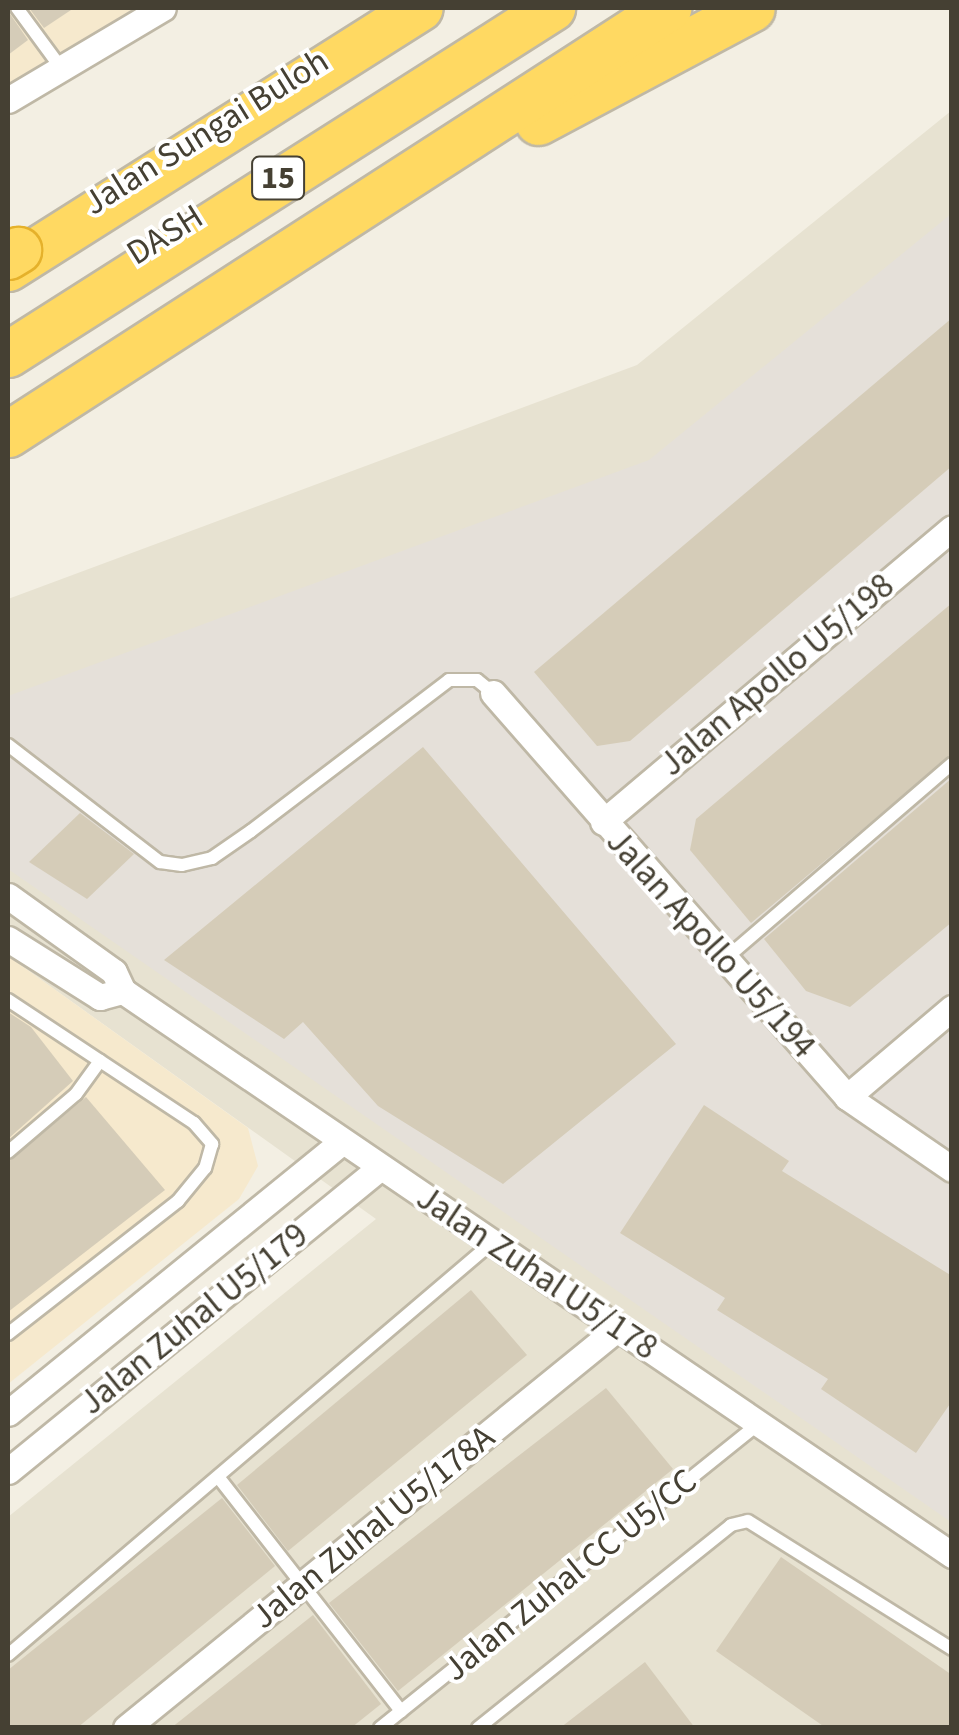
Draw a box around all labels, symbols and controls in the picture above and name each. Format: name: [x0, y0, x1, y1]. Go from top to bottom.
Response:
street label: Jalan Sungai Buloh: [76, 40, 336, 224]
road number: 15: [250, 151, 306, 205]
street label: DASH: [119, 196, 211, 274]
street label: Jalan Apollo U5/198: [651, 565, 903, 785]
street label: Jalan Apollo U5/194: [597, 821, 825, 1067]
street label: Jalan Zuhal U5/178: [409, 1177, 665, 1369]
street label: Jalan Zuhal U5/179: [72, 1214, 316, 1424]
street label: Jalan Zuhal U5/178A: [243, 1416, 503, 1638]
street label: Jalan Zuhal CC U5/CC: [435, 1460, 705, 1690]

